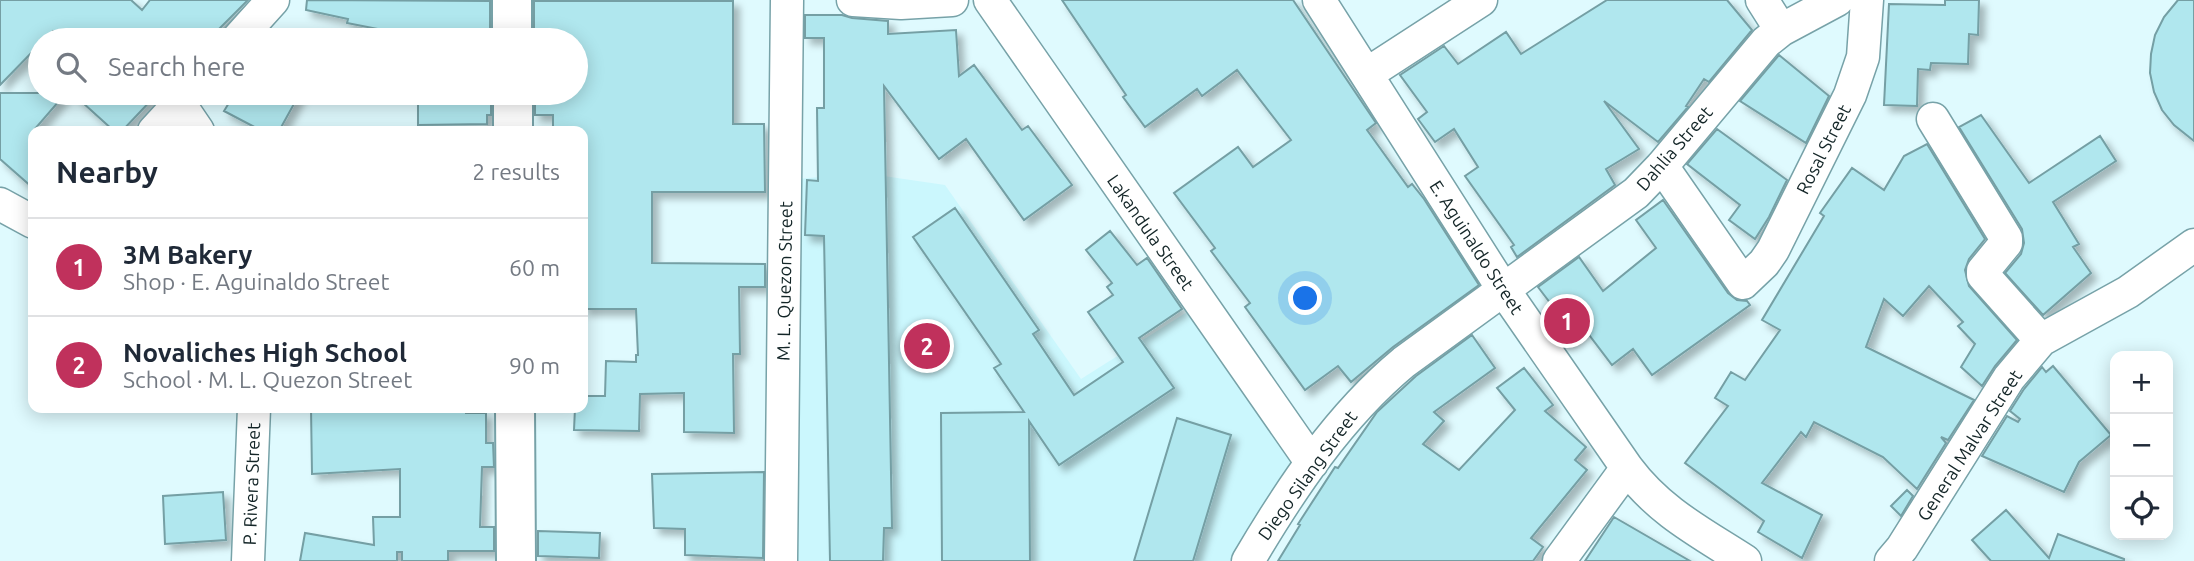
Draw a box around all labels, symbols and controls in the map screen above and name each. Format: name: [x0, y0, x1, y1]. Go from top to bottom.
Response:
search box: [28, 28, 588, 105]
icon: search: [52, 48, 90, 86]
text: Search here: [108, 52, 245, 81]
street label: Rosal Street: [1792, 101, 1854, 197]
street label: Dahlia Street: [1632, 102, 1716, 194]
text: Nearby: [56, 155, 158, 189]
text: 2 results: [472, 159, 560, 184]
street label: Lakandula Street: [1104, 170, 1198, 294]
street label: E. Aguinaldo Street: [1426, 176, 1528, 318]
street label: M. L. Quezon Street: [773, 201, 796, 361]
text: 3M Bakery: [123, 240, 252, 269]
text: 1: [73, 255, 85, 280]
text: 60 m: [509, 255, 560, 280]
text: Shop · E. Aguinaldo Street: [123, 269, 390, 294]
your location: [1288, 281, 1322, 315]
pin: 1: [1544, 295, 1590, 347]
pin: 2: [904, 320, 950, 372]
text: Novaliches High School: [123, 338, 407, 367]
map controls: [2110, 351, 2173, 540]
button: +: [2110, 351, 2173, 414]
text: 2: [73, 353, 85, 378]
text: 90 m: [509, 353, 560, 378]
street label: General Malvar Street: [1913, 366, 2025, 524]
text: School · M. L. Quezon Street: [123, 367, 412, 392]
street label: Diego Silang Street: [1253, 406, 1361, 544]
button: −: [2110, 414, 2173, 477]
street label: P. Rivera Street: [239, 422, 263, 546]
button: locate: [2110, 477, 2173, 540]

